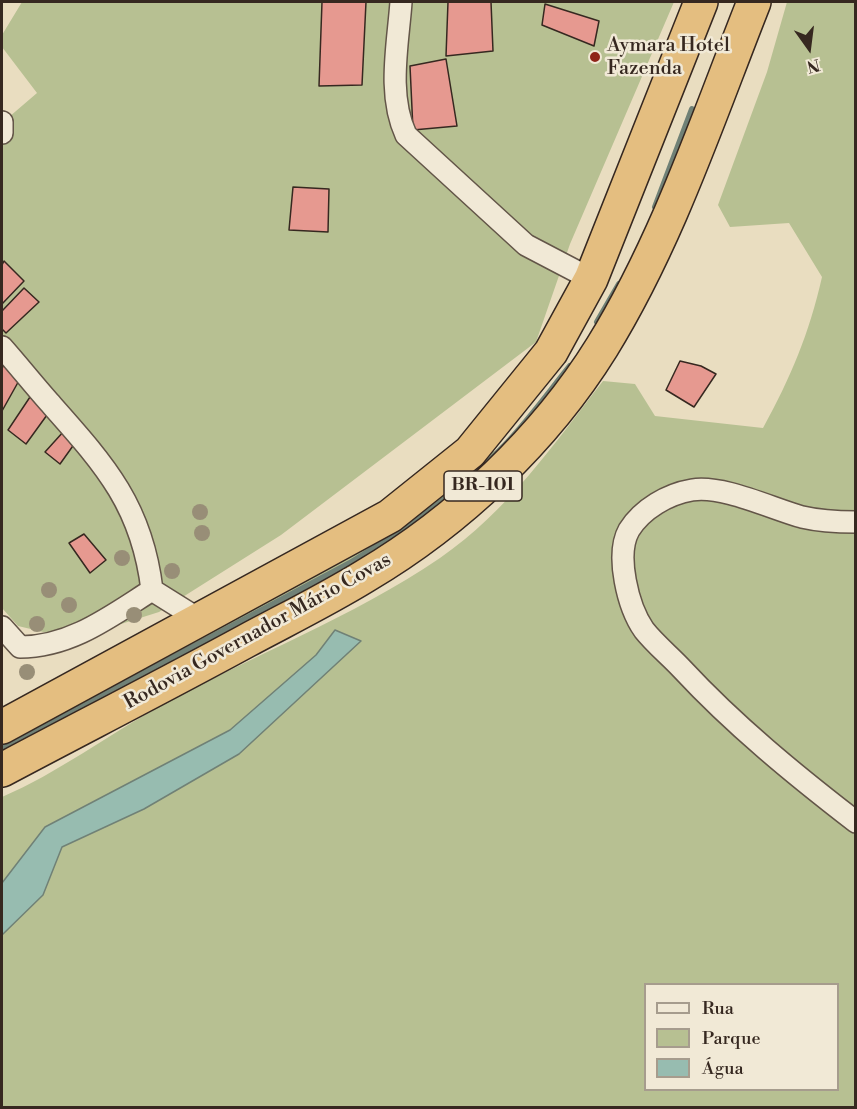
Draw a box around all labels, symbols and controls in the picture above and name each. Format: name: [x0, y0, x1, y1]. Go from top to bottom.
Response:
north arrow: [779, 18, 839, 78]
place label: Aymara Hotel Fazenda: [607, 34, 730, 81]
marker: Aymara Hotel Fazenda: [588, 50, 602, 64]
text: N: [805, 54, 822, 77]
road number: BR-101: [444, 471, 522, 501]
street label: Rodovia Governador Mário Covas: [120, 548, 396, 716]
legend: [644, 983, 839, 1091]
text: Rua: [702, 997, 734, 1020]
text: Parque: [702, 1027, 761, 1050]
text: Água: [702, 1057, 744, 1080]

